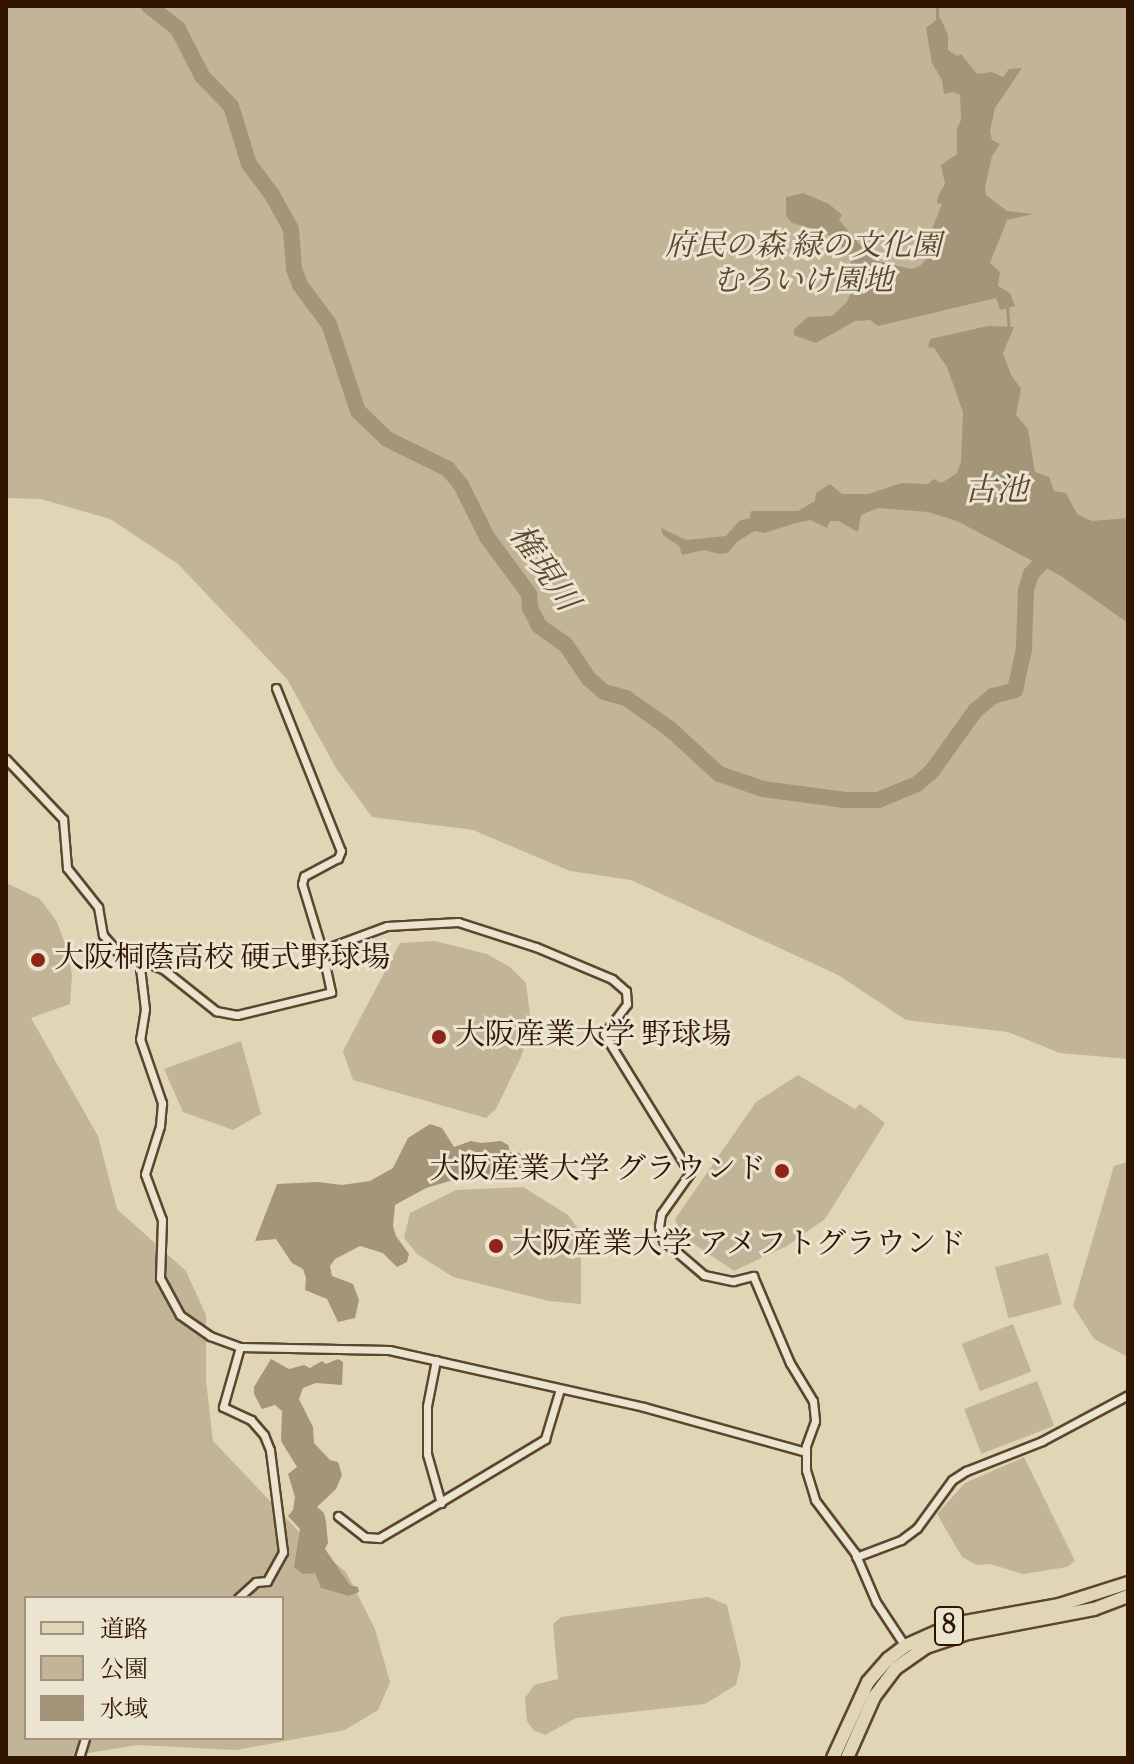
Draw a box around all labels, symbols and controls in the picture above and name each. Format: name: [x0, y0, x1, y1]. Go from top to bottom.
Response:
park label: 府民の森 緑の文化園 むろいけ園地: [665, 230, 941, 300]
water label: 古池: [964, 473, 1028, 511]
water label: 権現川: [499, 518, 585, 620]
place label: 大阪桐蔭高校 硬式野球場: [54, 942, 390, 978]
marker: 大阪桐蔭高校 硬式野球場: [29, 951, 47, 969]
place label: 大阪産業大学 野球場: [455, 1019, 731, 1055]
marker: 大阪産業大学 野球場: [430, 1028, 448, 1046]
place label: 大阪産業大学 グラウンド: [430, 1153, 766, 1189]
marker: 大阪産業大学 グラウンド: [773, 1162, 791, 1180]
place label: 大阪産業大学 アメフトグラウンド: [512, 1228, 968, 1264]
marker: 大阪産業大学 アメフトグラウンド: [487, 1237, 505, 1255]
legend: [24, 1596, 284, 1740]
road number: 8: [933, 1602, 965, 1650]
text: 道路: [100, 1614, 148, 1648]
text: 公園: [100, 1654, 148, 1688]
text: 水域: [100, 1694, 148, 1728]

